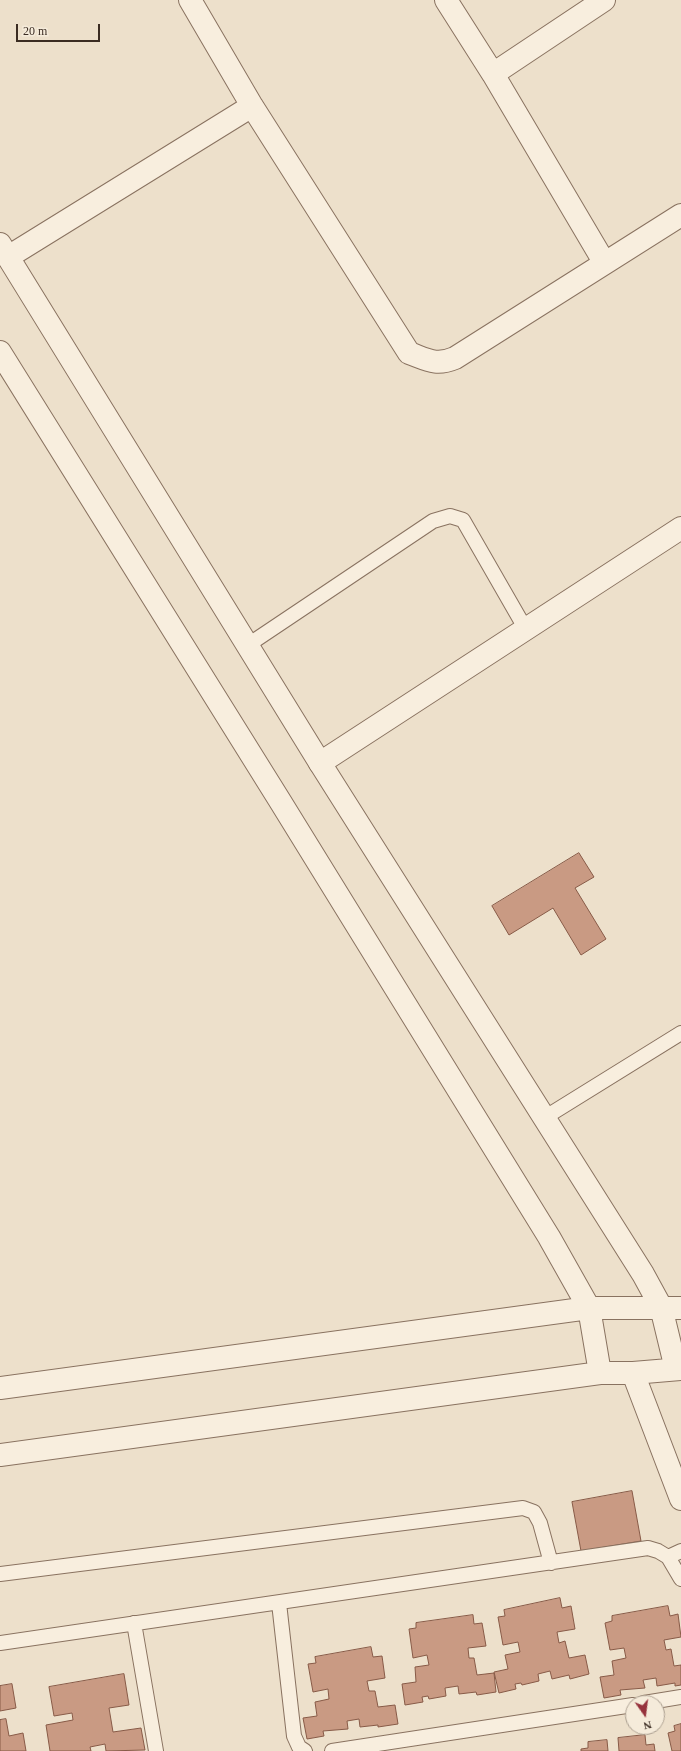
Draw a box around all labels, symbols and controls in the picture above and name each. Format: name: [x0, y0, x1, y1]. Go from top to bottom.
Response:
scale bar: [18, 16, 102, 42]
text: 20 m: [23, 24, 47, 38]
north arrow: [625, 1695, 665, 1735]
text: N: [642, 1719, 653, 1732]

